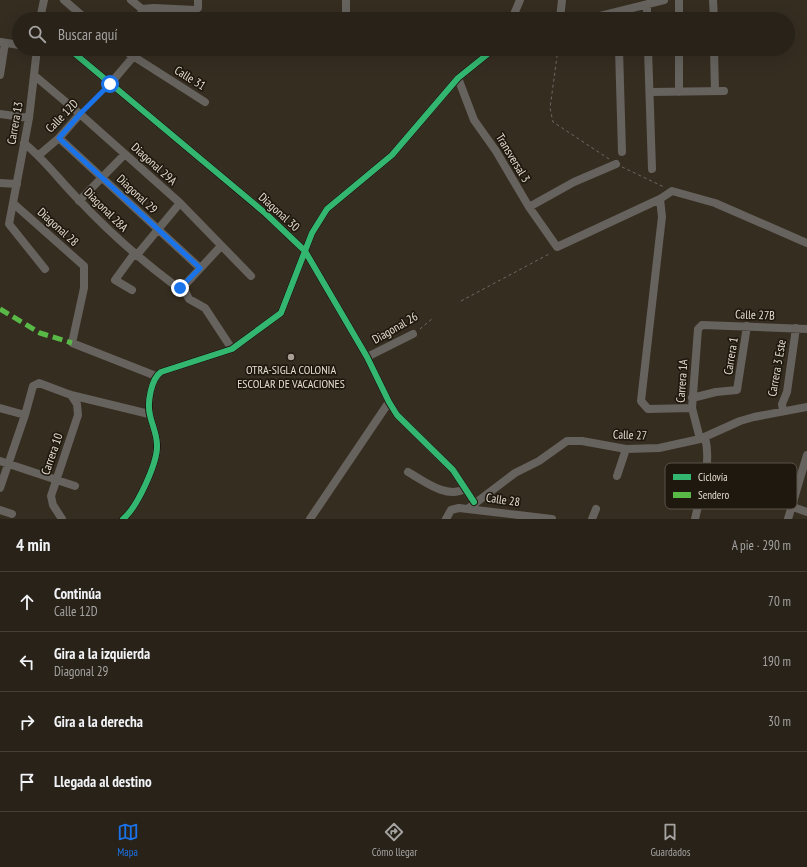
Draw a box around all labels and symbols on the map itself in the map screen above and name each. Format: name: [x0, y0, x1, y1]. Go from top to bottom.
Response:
street label: Calle 31: [172, 62, 209, 93]
route start: [101, 75, 119, 93]
street label: Calle 12D: [42, 96, 81, 135]
street label: Carrera 13: [3, 100, 26, 145]
street label: Transversal 3: [493, 131, 534, 185]
street label: Diagonal 29A: [129, 139, 180, 188]
street label: Diagonal 29: [114, 171, 161, 216]
street label: Diagonal 28A: [81, 185, 132, 235]
street label: Diagonal 30: [256, 189, 303, 234]
street label: Diagonal 28: [35, 204, 82, 249]
route end: [171, 279, 189, 297]
street label: Calle 27B: [735, 306, 775, 323]
street label: Diagonal 26: [369, 309, 420, 347]
street label: Carrera 1: [720, 336, 741, 376]
street label: Carrera 3 Este: [764, 338, 789, 398]
marker: OTRA-SIGLA COLONIA ESCOLAR DE VACACIONES: [286, 352, 296, 362]
street label: Carrera 1A: [673, 358, 691, 403]
place label: OTRA-SIGLA COLONIA ESCOLAR DE VACACIONES: [237, 362, 345, 391]
street label: Calle 27: [613, 426, 647, 443]
street label: Carrera 10: [37, 431, 66, 477]
legend: [665, 463, 797, 509]
text: Ciclovía: [698, 470, 728, 484]
text: Sendero: [698, 488, 729, 502]
street label: Calle 28: [485, 490, 521, 509]

